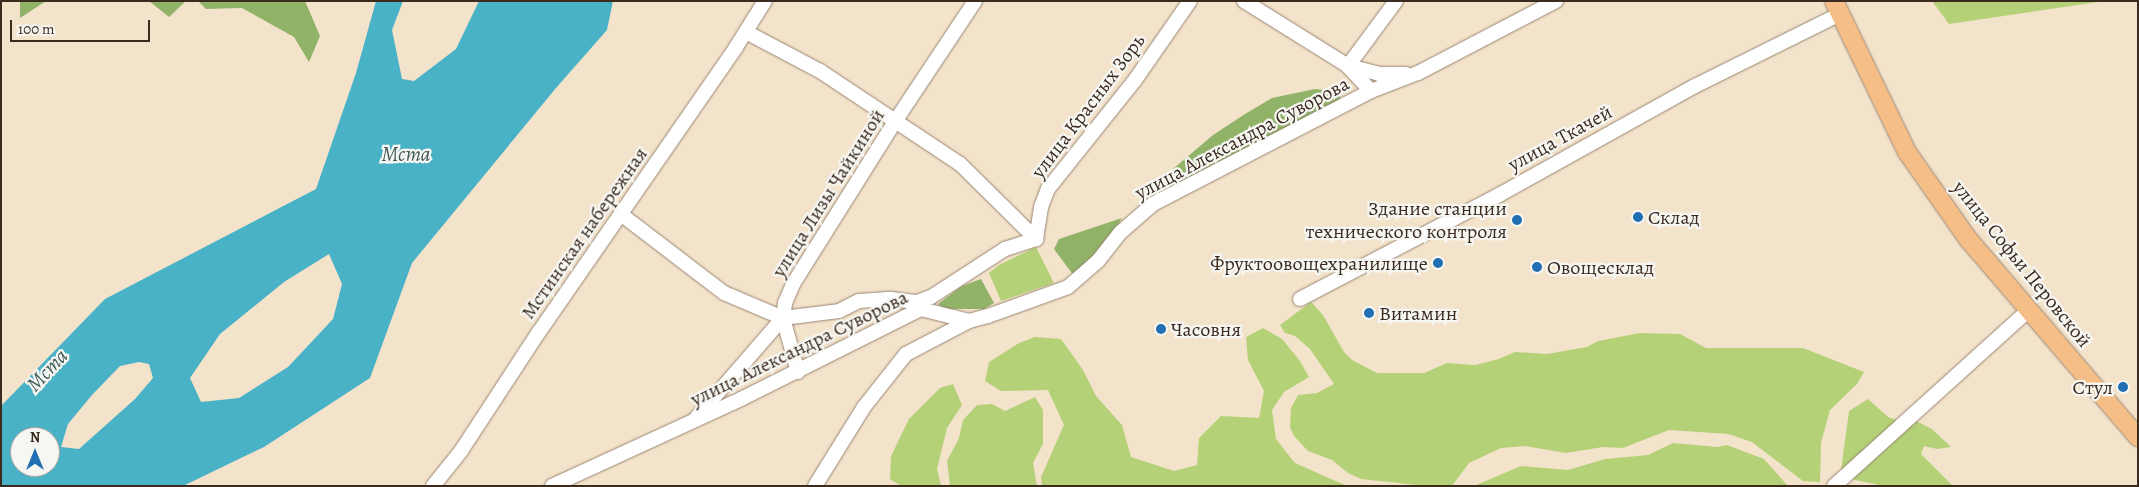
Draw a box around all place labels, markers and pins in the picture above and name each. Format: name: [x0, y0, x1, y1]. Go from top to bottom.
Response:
place label: Здание станции технического контроля: [1305, 196, 1507, 243]
place label: Склад: [1648, 205, 1699, 229]
marker: Склад: [1632, 211, 1644, 223]
marker: Здание станции технического контроля: [1511, 214, 1523, 226]
place label: Фруктоовощехранилище: [1210, 251, 1428, 275]
place label: Овощесклад: [1547, 255, 1654, 279]
marker: Фруктоовощехранилище: [1432, 257, 1444, 269]
marker: Овощесклад: [1531, 261, 1543, 273]
place label: Витамин: [1379, 301, 1457, 325]
marker: Витамин: [1363, 307, 1375, 319]
place label: Часовня: [1171, 317, 1241, 341]
marker: Часовня: [1155, 323, 1167, 335]
place label: Стул: [2073, 375, 2113, 399]
marker: Стул: [2117, 381, 2129, 393]

